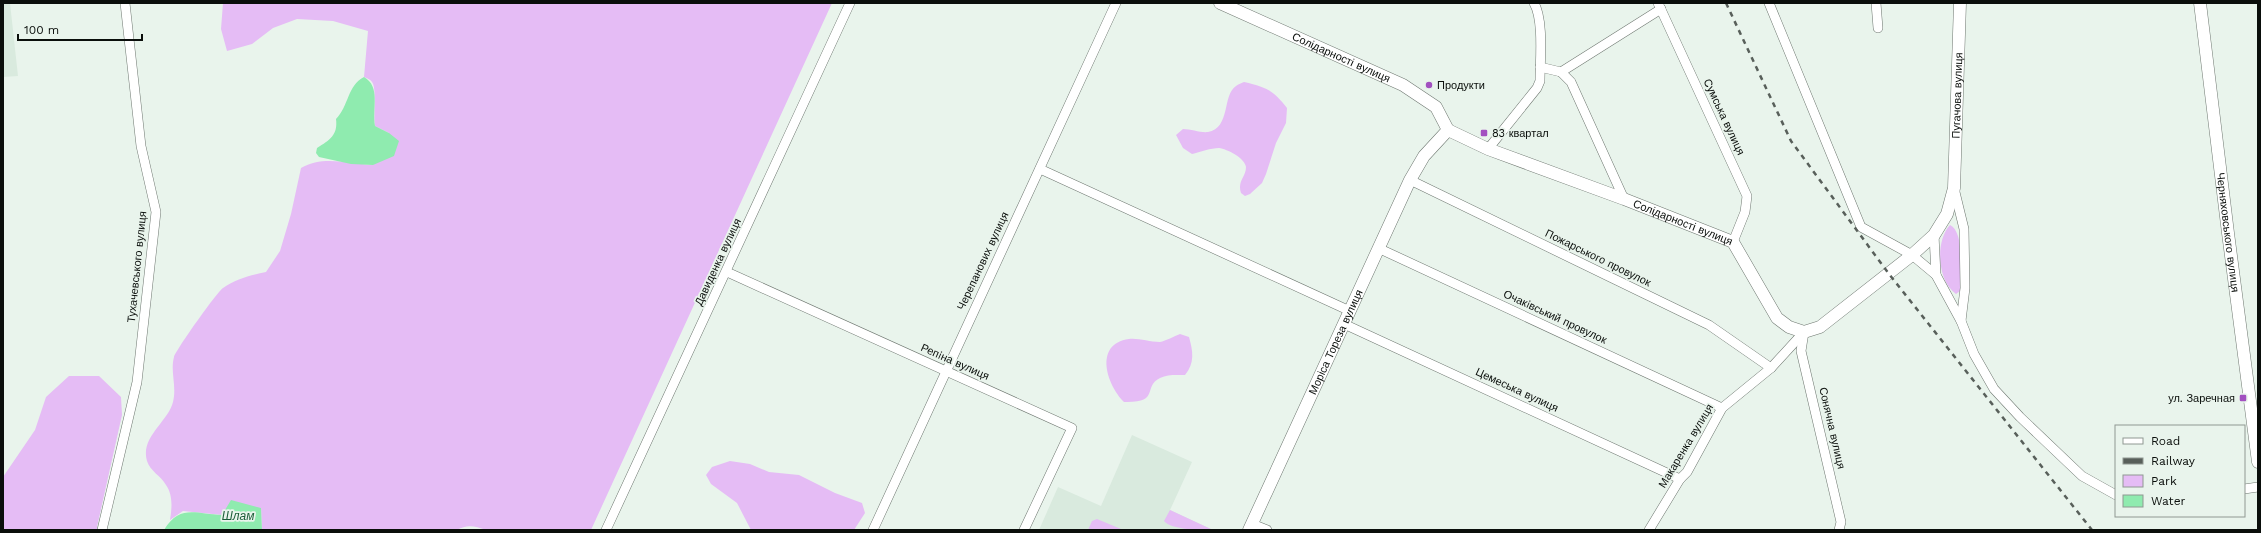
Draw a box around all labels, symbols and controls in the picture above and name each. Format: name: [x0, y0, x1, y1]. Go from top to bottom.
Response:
scale bar: [18, 16, 142, 42]
text: 100 m: [24, 23, 59, 37]
street label: Солідарності вулиця: [1290, 30, 1392, 85]
street label: Пугачова вулиця: [1949, 52, 1965, 139]
street label: Сумська вулиця: [1701, 77, 1747, 157]
place label: Продукти: [1437, 79, 1485, 92]
marker: Продукти: [1424, 80, 1434, 90]
place label: 83 квартал: [1492, 127, 1549, 140]
marker: 83 квартал: [1479, 128, 1489, 138]
street label: Черняховського вулиця: [2214, 172, 2242, 293]
street label: Солідарності вулиця: [1631, 197, 1735, 248]
street label: Черепанових вулиця: [955, 210, 1011, 312]
street label: Тухачевського вулиця: [125, 211, 149, 323]
street label: Давиденка вулиця: [692, 216, 744, 308]
street label: Пожарського провулок: [1543, 227, 1653, 289]
street label: Моріса Тореза вулиця: [1306, 287, 1365, 396]
street label: Очакiвський провулок: [1501, 287, 1609, 347]
street label: Репiна вулиця: [919, 341, 991, 383]
street label: Цемеська вулиця: [1474, 365, 1560, 415]
street label: Сонячна вулиця: [1816, 386, 1848, 470]
place label: ул. Заречная: [2168, 392, 2235, 405]
marker: ул. Заречная: [2238, 393, 2248, 403]
street label: Макаренка вулиця: [1656, 402, 1716, 490]
legend: [2115, 425, 2245, 517]
text: Road: [2151, 434, 2180, 448]
text: Railway: [2151, 454, 2196, 468]
text: Park: [2151, 474, 2177, 488]
text: Water: [2151, 494, 2186, 508]
water label: Шлам: [222, 509, 254, 523]

